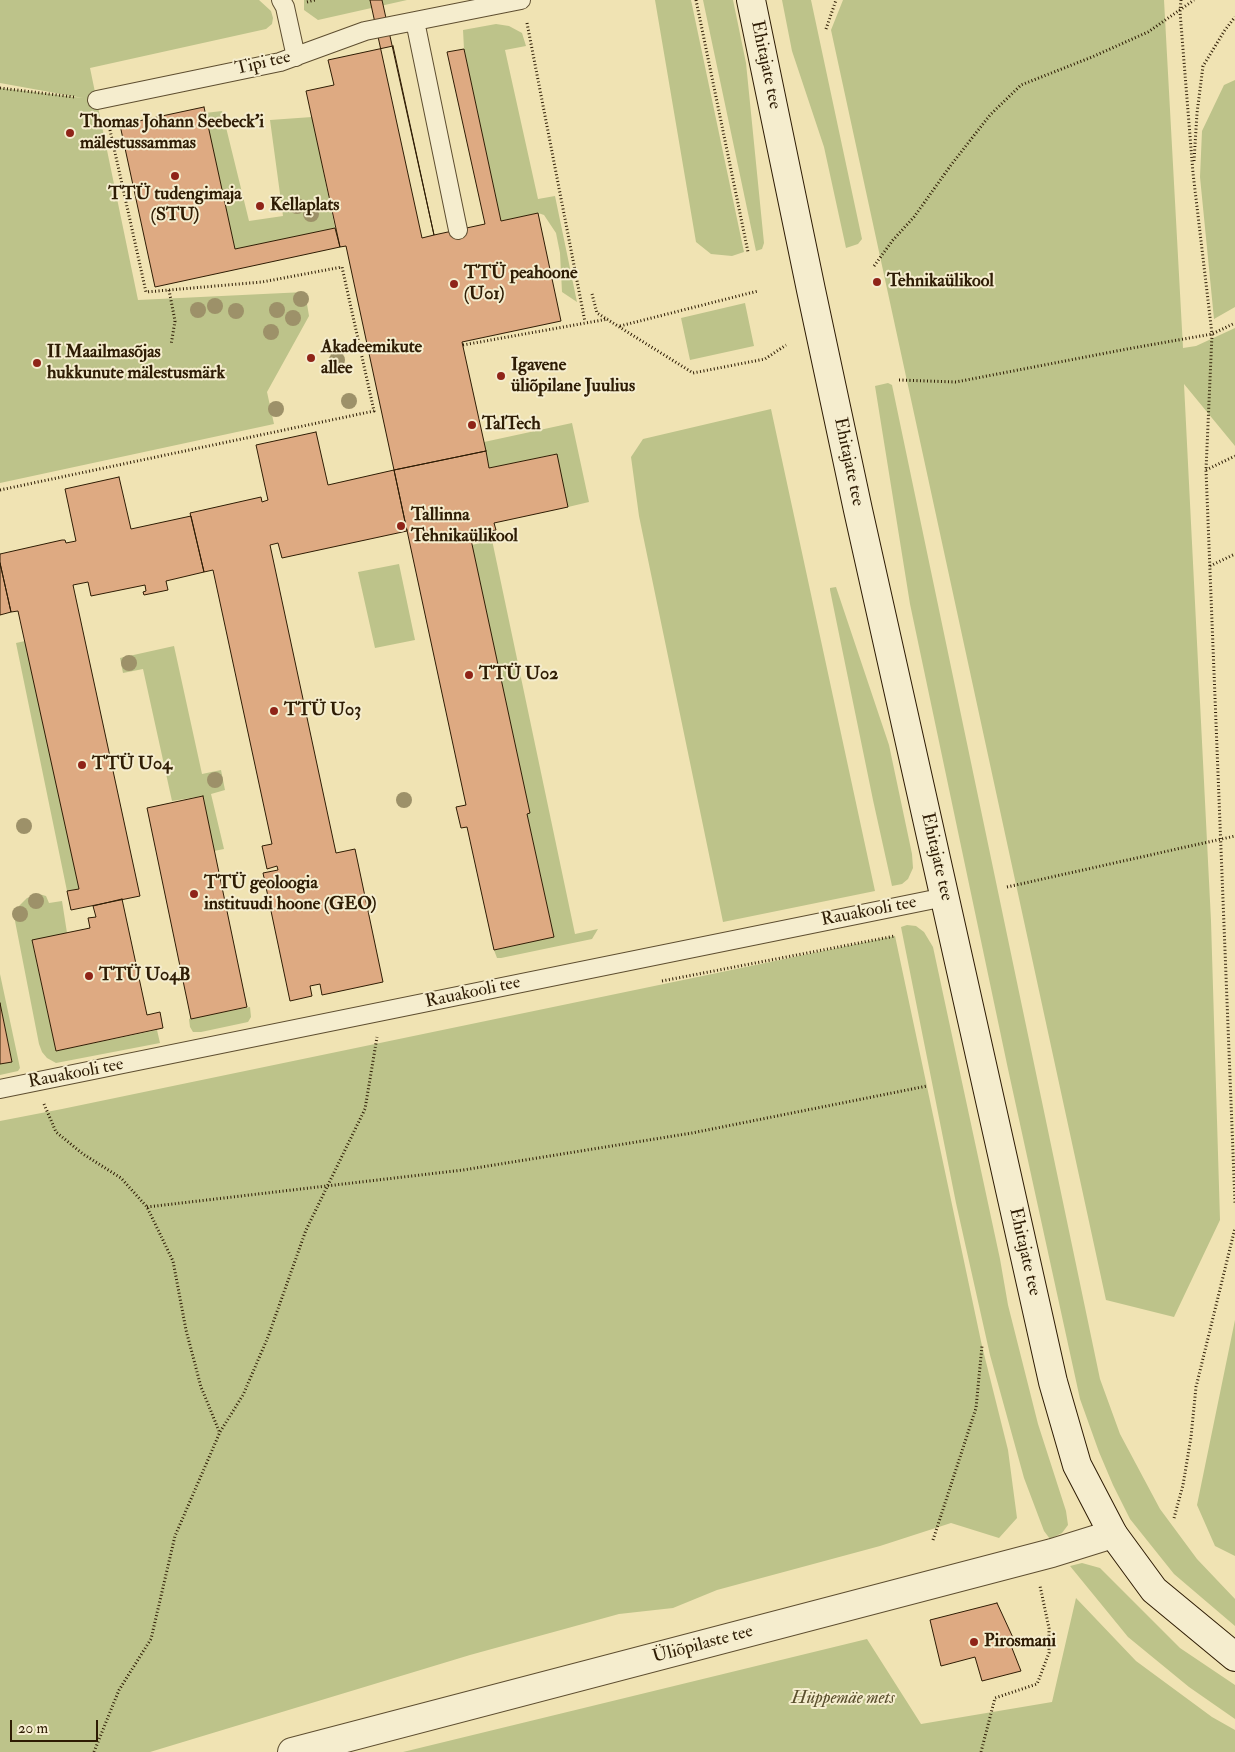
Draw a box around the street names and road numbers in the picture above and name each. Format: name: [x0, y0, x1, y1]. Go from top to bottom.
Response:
street label: Ehitajate tee: [745, 19, 785, 111]
street label: Tipi tee: [233, 47, 293, 81]
street label: Ehitajate tee: [828, 416, 868, 508]
street label: Ehitajate tee: [915, 811, 957, 903]
street label: Rauakooli tee: [820, 892, 918, 932]
street label: Rauakooli tee: [424, 972, 522, 1014]
street label: Rauakooli tee: [27, 1054, 125, 1094]
street label: Ehitajate tee: [1003, 1206, 1045, 1298]
street label: Üliõpilaste tee: [650, 1621, 756, 1669]

